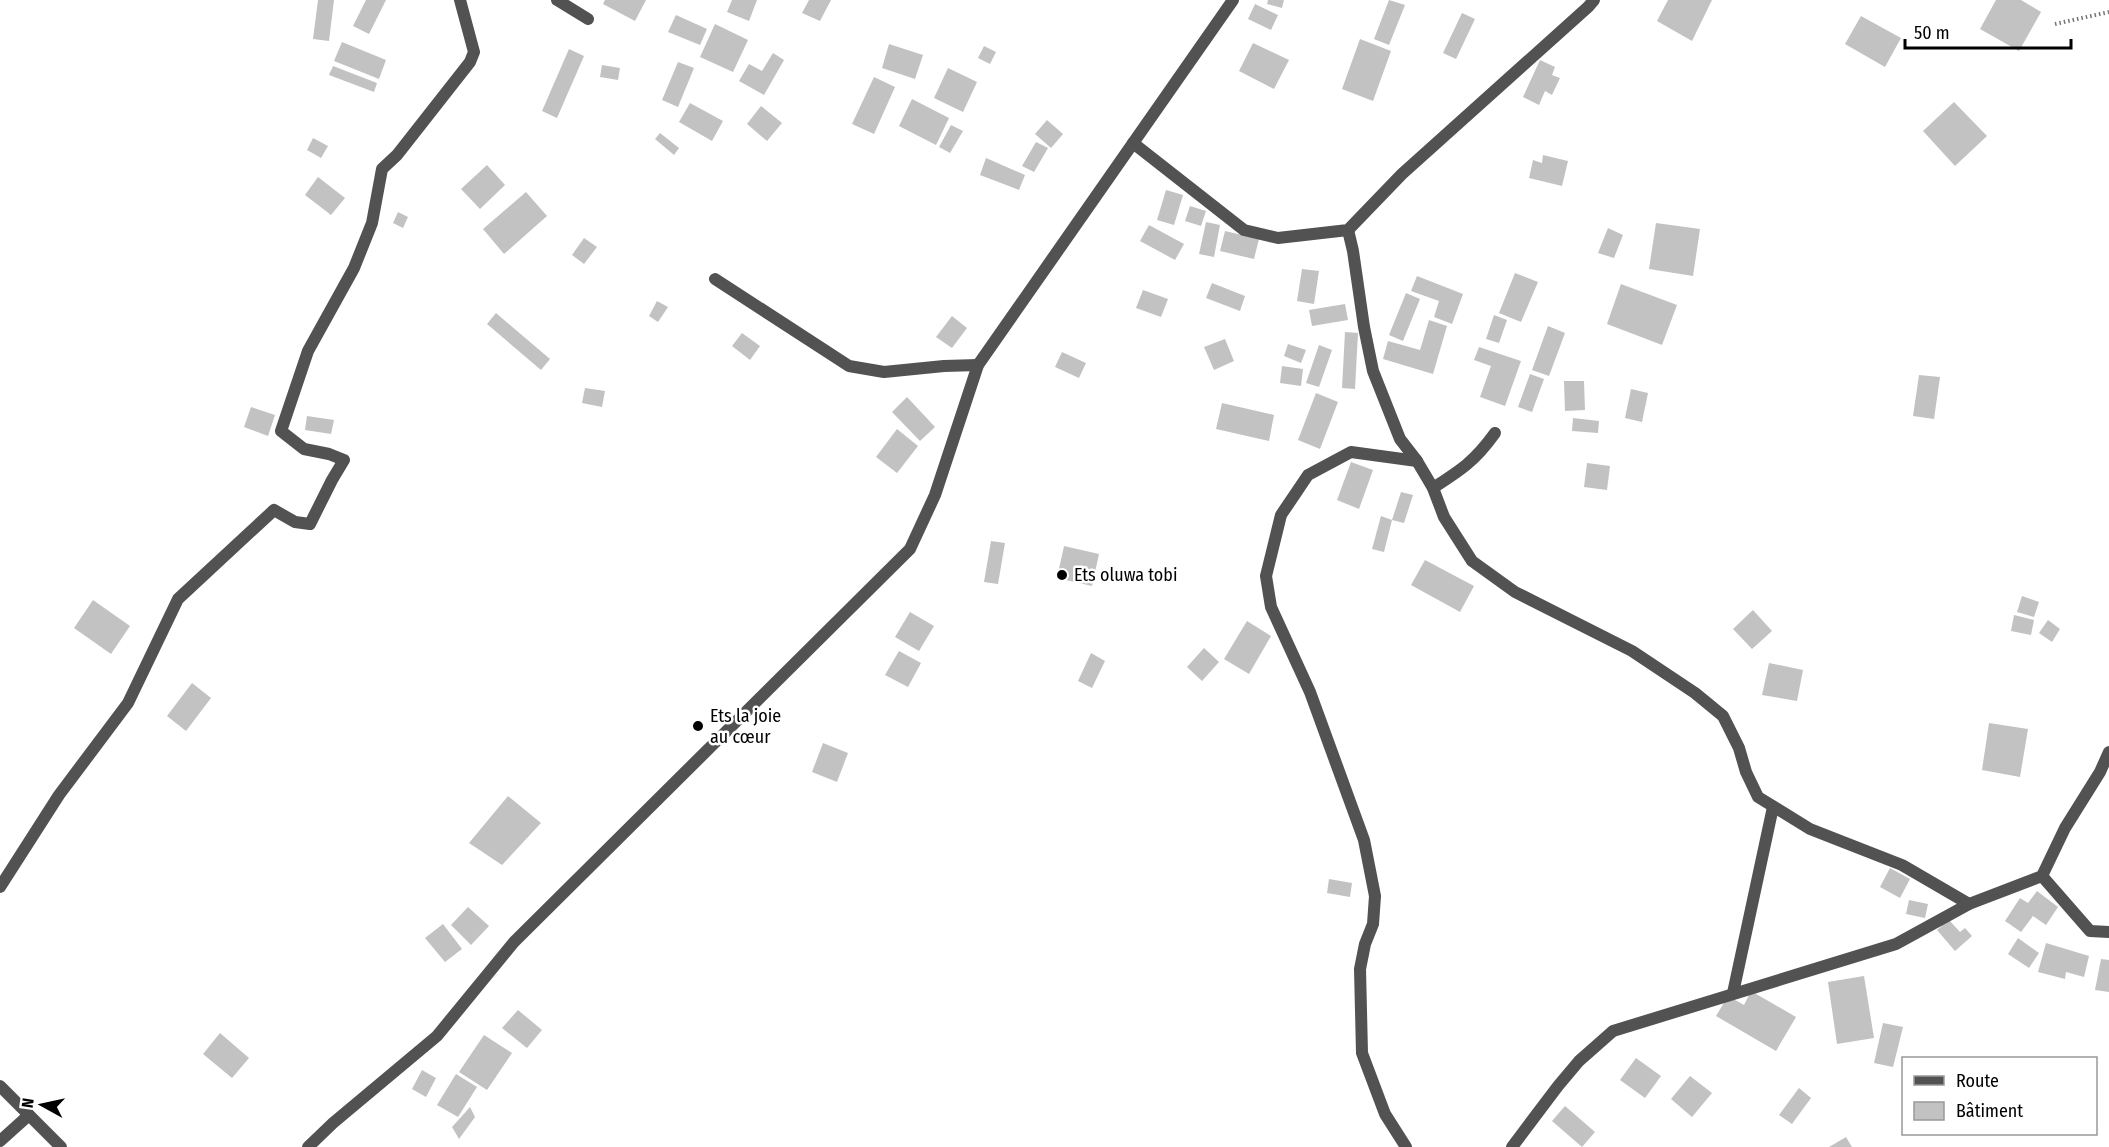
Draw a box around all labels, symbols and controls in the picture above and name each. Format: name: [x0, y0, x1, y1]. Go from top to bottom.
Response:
scale bar: [1905, 12, 2072, 50]
text: 50 m: [1914, 22, 1950, 44]
place label: Ets oluwa tobi: [1074, 564, 1177, 586]
marker: Ets oluwa tobi: [1055, 568, 1069, 582]
place label: Ets la joie au cœur: [710, 705, 781, 748]
marker: Ets la joie au cœur: [691, 719, 705, 733]
legend: [1902, 1057, 2097, 1135]
text: Route: [1956, 1070, 1999, 1092]
north arrow: [12, 1075, 72, 1135]
text: N: [18, 1097, 38, 1109]
text: Bâtiment: [1956, 1100, 2023, 1122]

